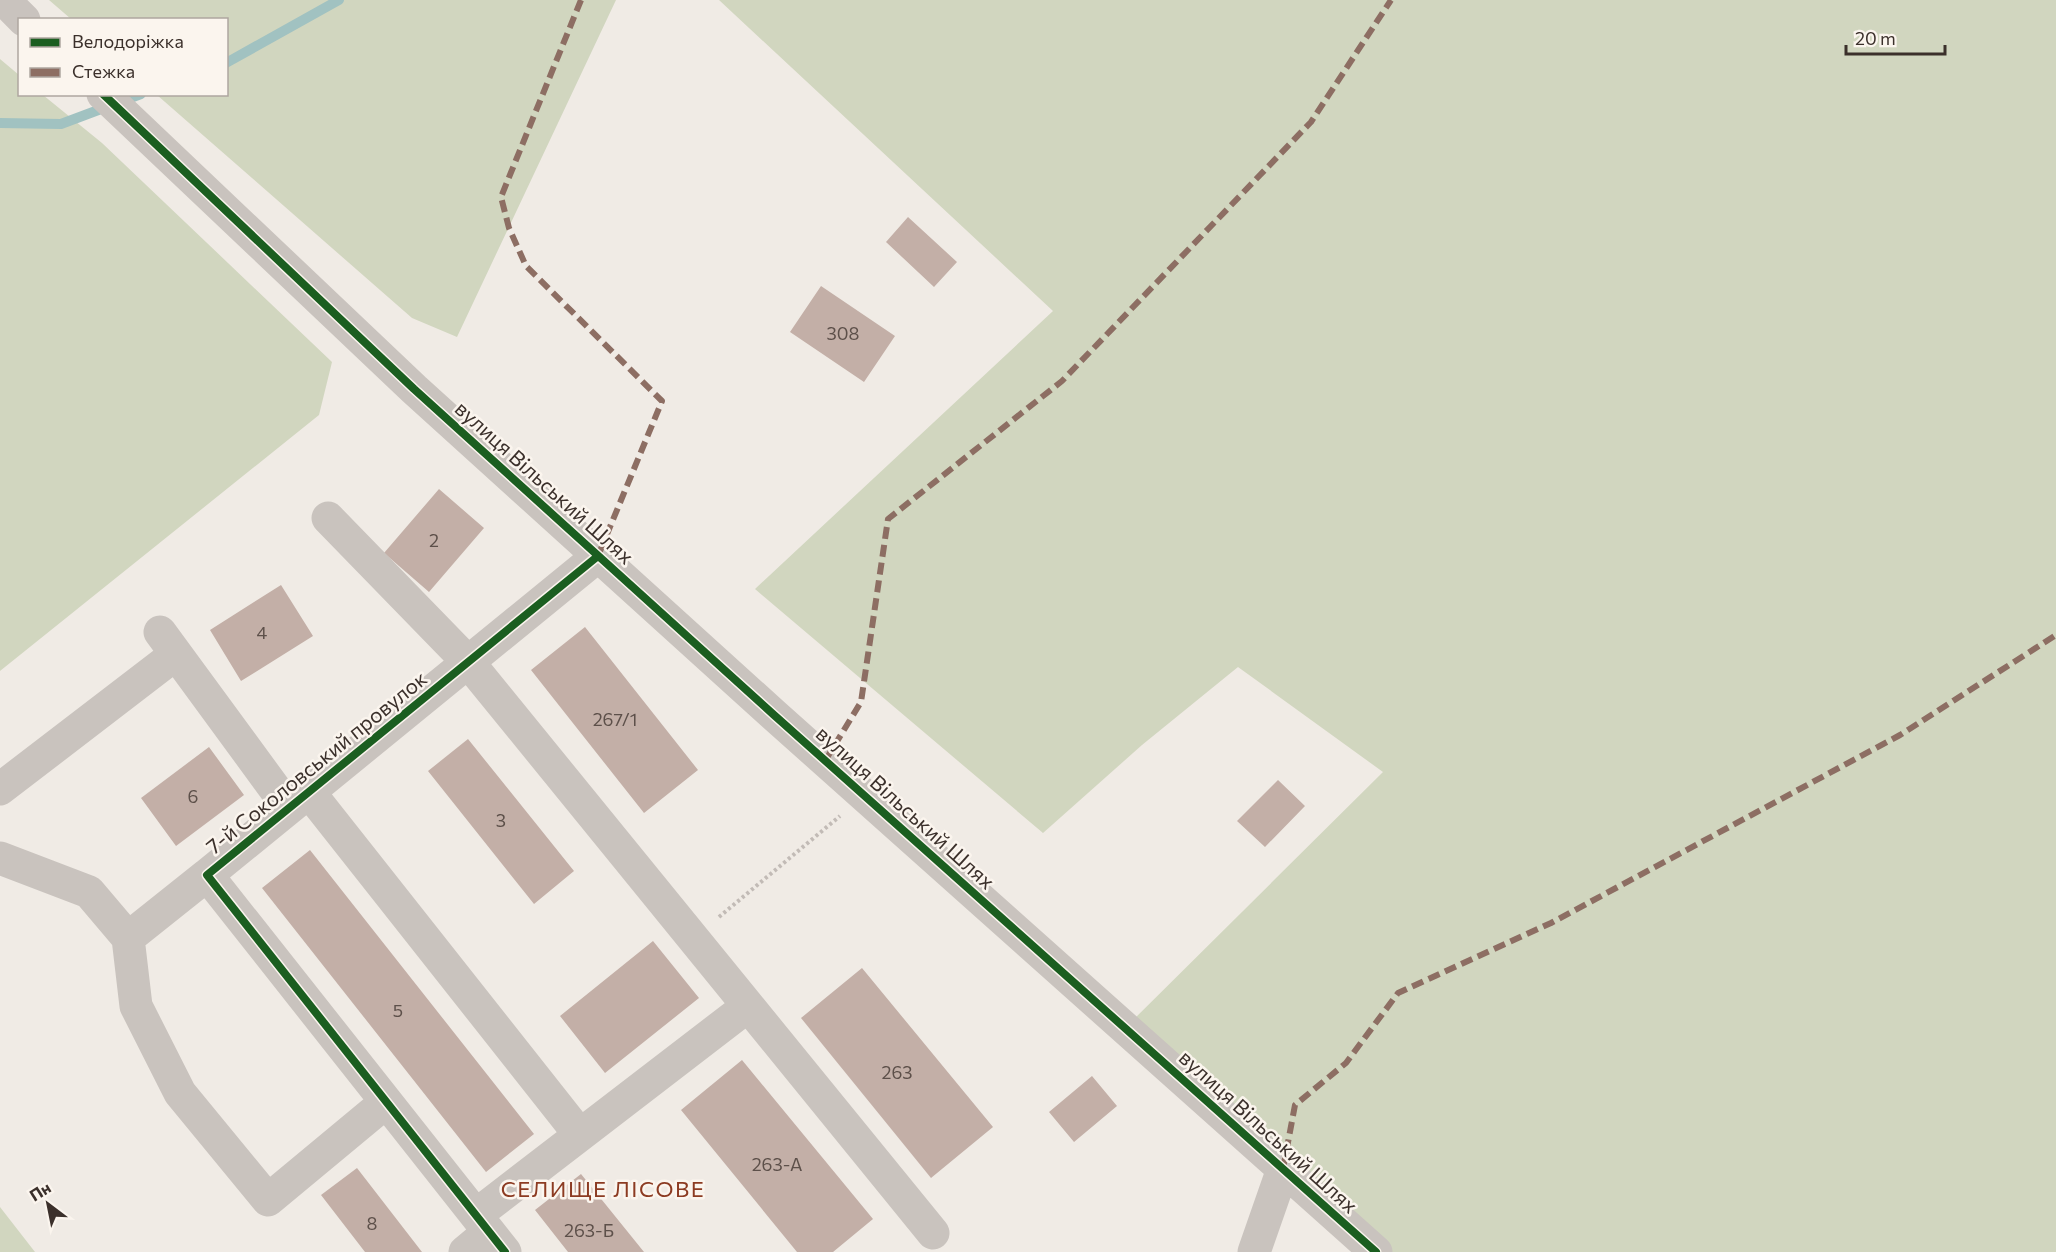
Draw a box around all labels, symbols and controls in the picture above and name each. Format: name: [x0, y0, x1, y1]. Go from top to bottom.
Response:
legend: [18, 18, 228, 96]
scale bar: [1846, 18, 1945, 56]
text: 20 m: [1855, 27, 1896, 49]
text: Велодоріжка: [72, 30, 184, 52]
text: Стежка: [72, 60, 135, 82]
house number: 308: [827, 322, 860, 344]
street label: вулиця Вільський Шлях: [451, 395, 639, 569]
house number: 2: [429, 529, 439, 551]
house number: 4: [257, 621, 268, 643]
street label: 7-й Соколовський провулок: [201, 665, 431, 859]
house number: 267/1: [593, 708, 637, 730]
street label: вулиця Вільський Шлях: [812, 720, 1000, 894]
house number: 6: [188, 785, 198, 807]
house number: 3: [496, 809, 506, 831]
house number: 5: [393, 999, 403, 1021]
street label: вулиця Вільський Шлях: [1175, 1044, 1363, 1218]
house number: 263: [881, 1061, 913, 1083]
house number: 263-А: [752, 1153, 802, 1175]
north arrow: [18, 1174, 78, 1234]
district label: СЕЛИЩЕ ЛІСОВЕ: [501, 1175, 705, 1202]
text: Пн: [26, 1177, 54, 1205]
house number: 8: [367, 1212, 378, 1234]
house number: 263-Б: [564, 1219, 614, 1241]

